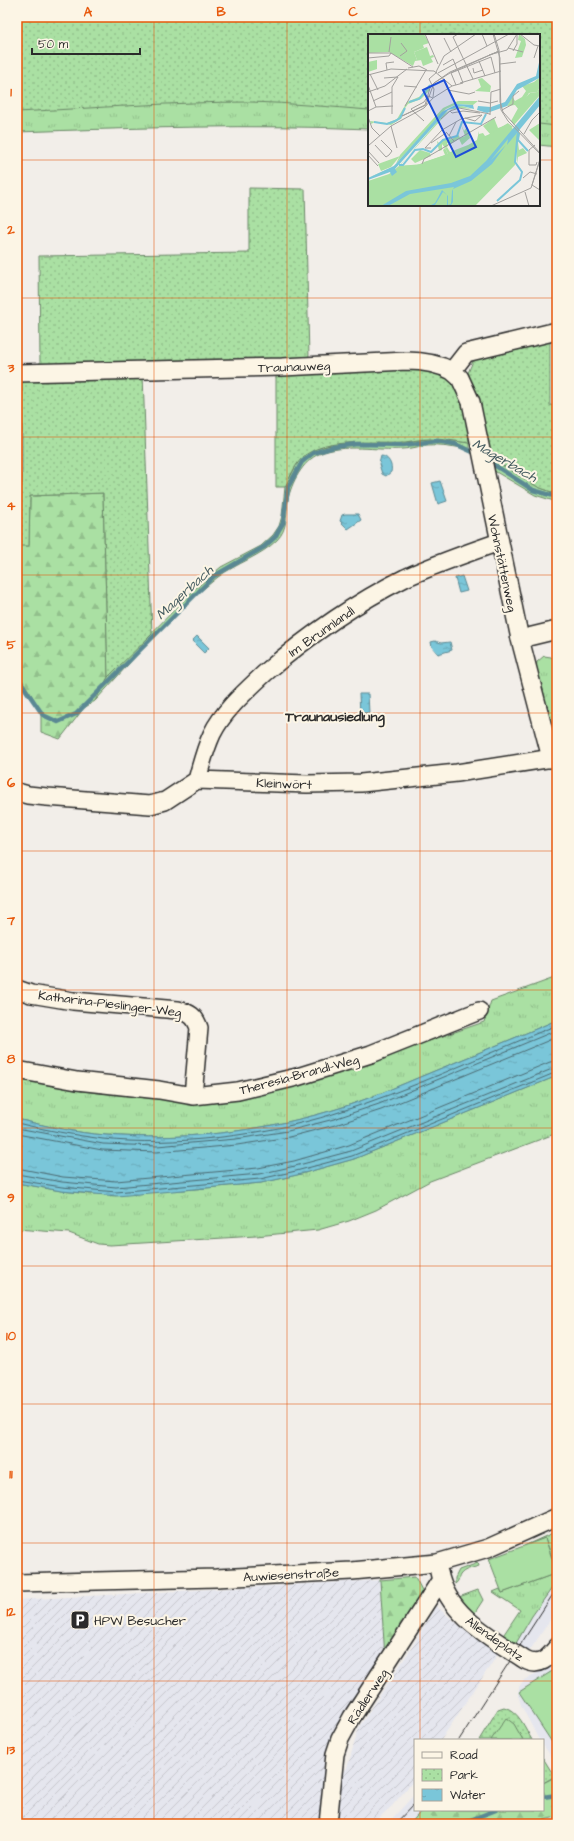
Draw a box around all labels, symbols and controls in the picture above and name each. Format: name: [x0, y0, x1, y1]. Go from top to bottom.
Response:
text: A: [84, 3, 93, 21]
text: B: [216, 3, 226, 21]
text: C: [348, 3, 358, 21]
text: D: [482, 3, 491, 21]
scale bar: [32, 30, 140, 56]
inset map: [368, 34, 540, 206]
text: 50 m: [38, 36, 69, 53]
text: 1: [10, 83, 12, 101]
text: 2: [6, 221, 15, 239]
street label: Traunauweg: [258, 357, 331, 378]
text: 3: [7, 359, 15, 377]
water label: Magerbach: [468, 434, 542, 488]
text: 4: [7, 497, 16, 515]
street label: Wohnstättenweg: [482, 513, 521, 614]
water label: Magerbach: [152, 560, 219, 625]
street label: Im Brunnlandl: [285, 602, 358, 661]
text: 5: [6, 636, 16, 654]
district label: Traunausiedlung: [284, 707, 385, 728]
text: 6: [7, 774, 16, 792]
street label: Kleinwört: [256, 774, 313, 794]
text: 7: [6, 912, 16, 930]
street label: Katharina-Pieslinger-Weg: [37, 986, 183, 1023]
text: 8: [7, 1050, 16, 1068]
street label: Theresia-Brandl-Weg: [237, 1050, 362, 1101]
text: 9: [7, 1189, 15, 1207]
text: 10: [6, 1327, 17, 1345]
text: 11: [9, 1465, 13, 1483]
street label: Auwiesenstraße: [242, 1563, 340, 1587]
text: 12: [6, 1603, 16, 1621]
parking icon: HPW Besucher: [69, 1609, 91, 1631]
place label: HPW Besucher: [94, 1612, 186, 1630]
street label: Allendeplatz: [462, 1612, 528, 1666]
street label: Rädlerweg: [343, 1665, 394, 1728]
legend: [414, 1739, 544, 1811]
text: 13: [7, 1741, 16, 1759]
text: Road: [450, 1747, 478, 1764]
text: Park: [450, 1767, 478, 1784]
text: Water: [450, 1787, 486, 1804]

